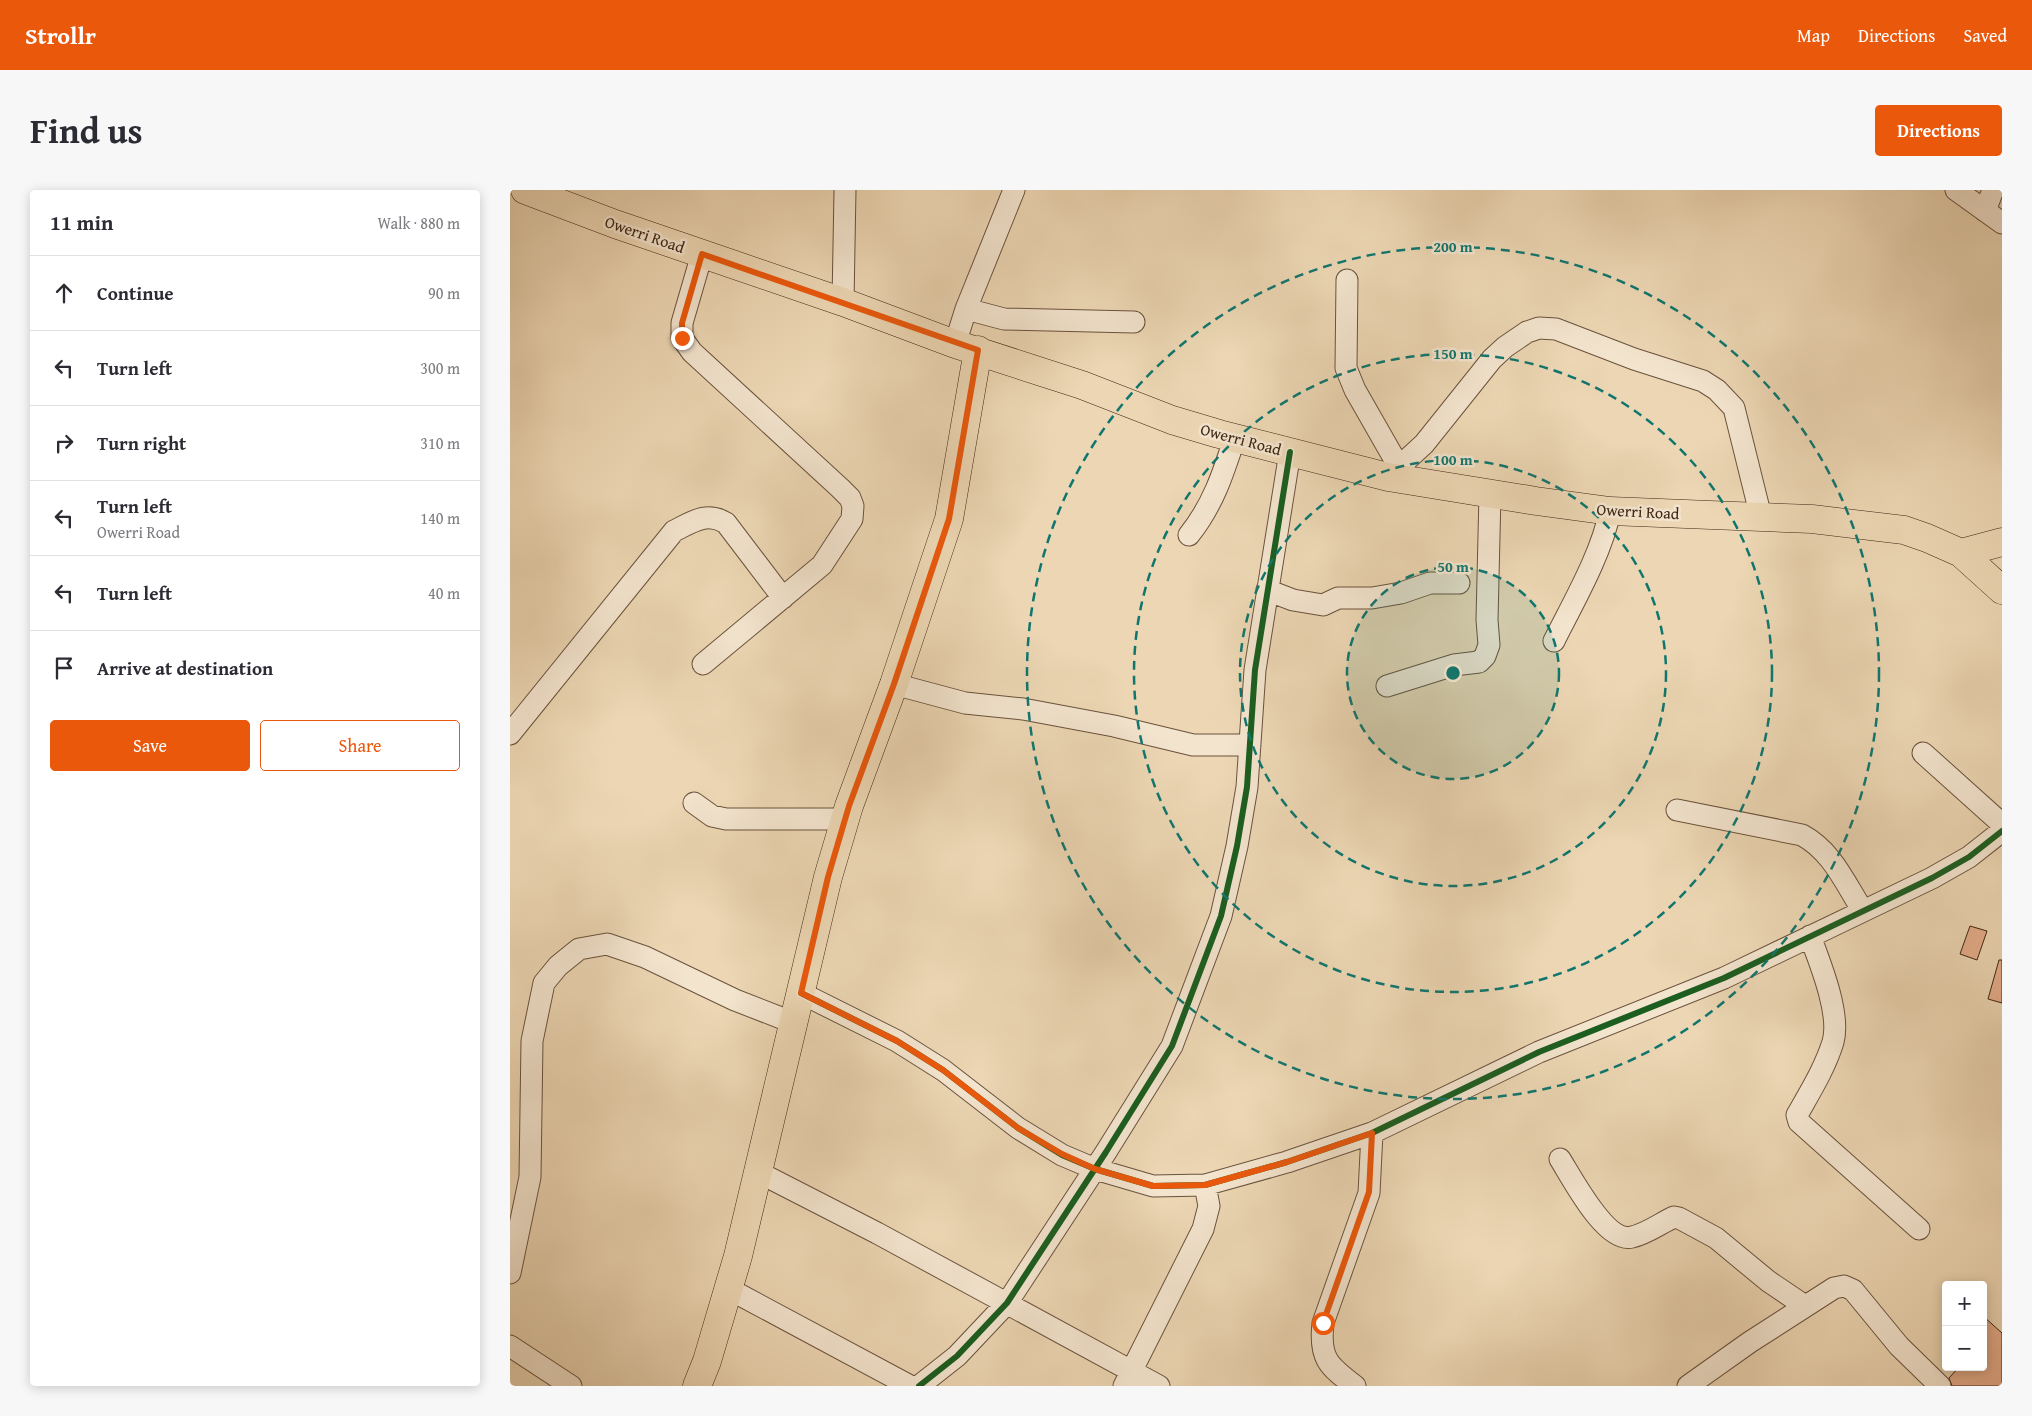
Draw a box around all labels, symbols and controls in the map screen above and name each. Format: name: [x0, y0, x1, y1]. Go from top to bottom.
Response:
text: Strollr: [25, 18, 96, 53]
text: Map: [1797, 22, 1830, 49]
text: Directions: [1858, 22, 1935, 49]
text: Saved: [1963, 22, 2007, 49]
text: Find us: [30, 105, 143, 156]
button: Directions: [1875, 105, 2002, 156]
text: 11 min: [50, 207, 113, 238]
street label: Owerri Road: [602, 209, 689, 259]
text: Walk · 880 m: [377, 211, 460, 235]
text: 200 m: [1433, 236, 1473, 257]
icon: ahead: [50, 279, 78, 307]
text: Continue: [97, 279, 174, 307]
text: 90 m: [428, 281, 460, 305]
route end: [671, 327, 694, 350]
text: 150 m: [1433, 343, 1473, 364]
icon: left: [50, 354, 78, 382]
text: Turn left: [97, 354, 172, 382]
text: 300 m: [420, 356, 460, 380]
street label: Owerri Road: [1198, 417, 1285, 461]
icon: right: [50, 429, 78, 457]
text: Turn right: [97, 429, 186, 457]
text: 310 m: [420, 431, 460, 455]
text: 100 m: [1433, 449, 1473, 470]
text: Turn left: [97, 492, 172, 520]
street label: Owerri Road: [1596, 497, 1681, 525]
icon: left: [50, 504, 78, 532]
text: 140 m: [420, 506, 460, 530]
text: Owerri Road: [97, 520, 180, 544]
text: 50 m: [1437, 556, 1469, 577]
icon: left: [50, 579, 78, 607]
text: Turn left: [97, 579, 172, 607]
text: 40 m: [428, 581, 460, 605]
icon: arrive: [50, 654, 78, 682]
text: Arrive at destination: [97, 654, 273, 682]
centre of rings: [1444, 664, 1462, 682]
button: Save: [50, 720, 250, 771]
button: Share: [260, 720, 460, 771]
map controls: [1942, 1281, 1987, 1371]
button: +: [1942, 1281, 1987, 1326]
route start: [1312, 1312, 1335, 1335]
button: −: [1942, 1326, 1987, 1371]

